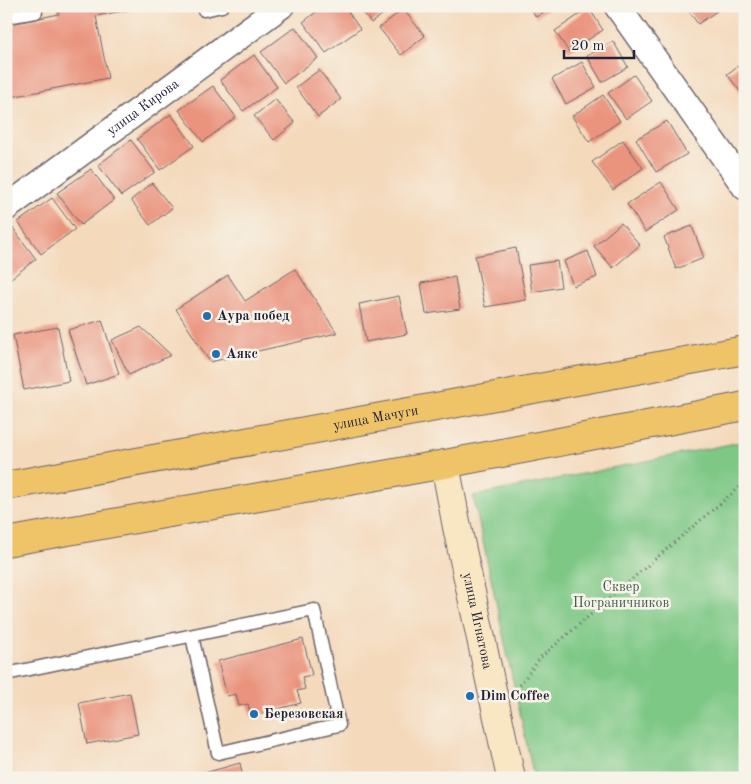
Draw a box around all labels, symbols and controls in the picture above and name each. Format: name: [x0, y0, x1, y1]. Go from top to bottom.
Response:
scale bar: [564, 28, 634, 60]
text: 20 m: [571, 39, 605, 54]
street label: улица Кирова: [104, 76, 182, 138]
place label: Аура побед: [217, 309, 290, 323]
marker: Аура побед: [201, 310, 213, 322]
place label: Аякс: [226, 347, 258, 361]
marker: Аякс: [210, 348, 222, 360]
street label: улица Мачуги: [332, 403, 420, 433]
street label: улица Игнатова: [460, 571, 494, 670]
park label: Сквер Пограничников: [573, 580, 669, 610]
place label: Dim Coffee: [480, 689, 550, 703]
marker: Dim Coffee: [464, 690, 476, 702]
place label: Березовская: [264, 707, 343, 721]
marker: Березовская: [248, 708, 260, 720]

